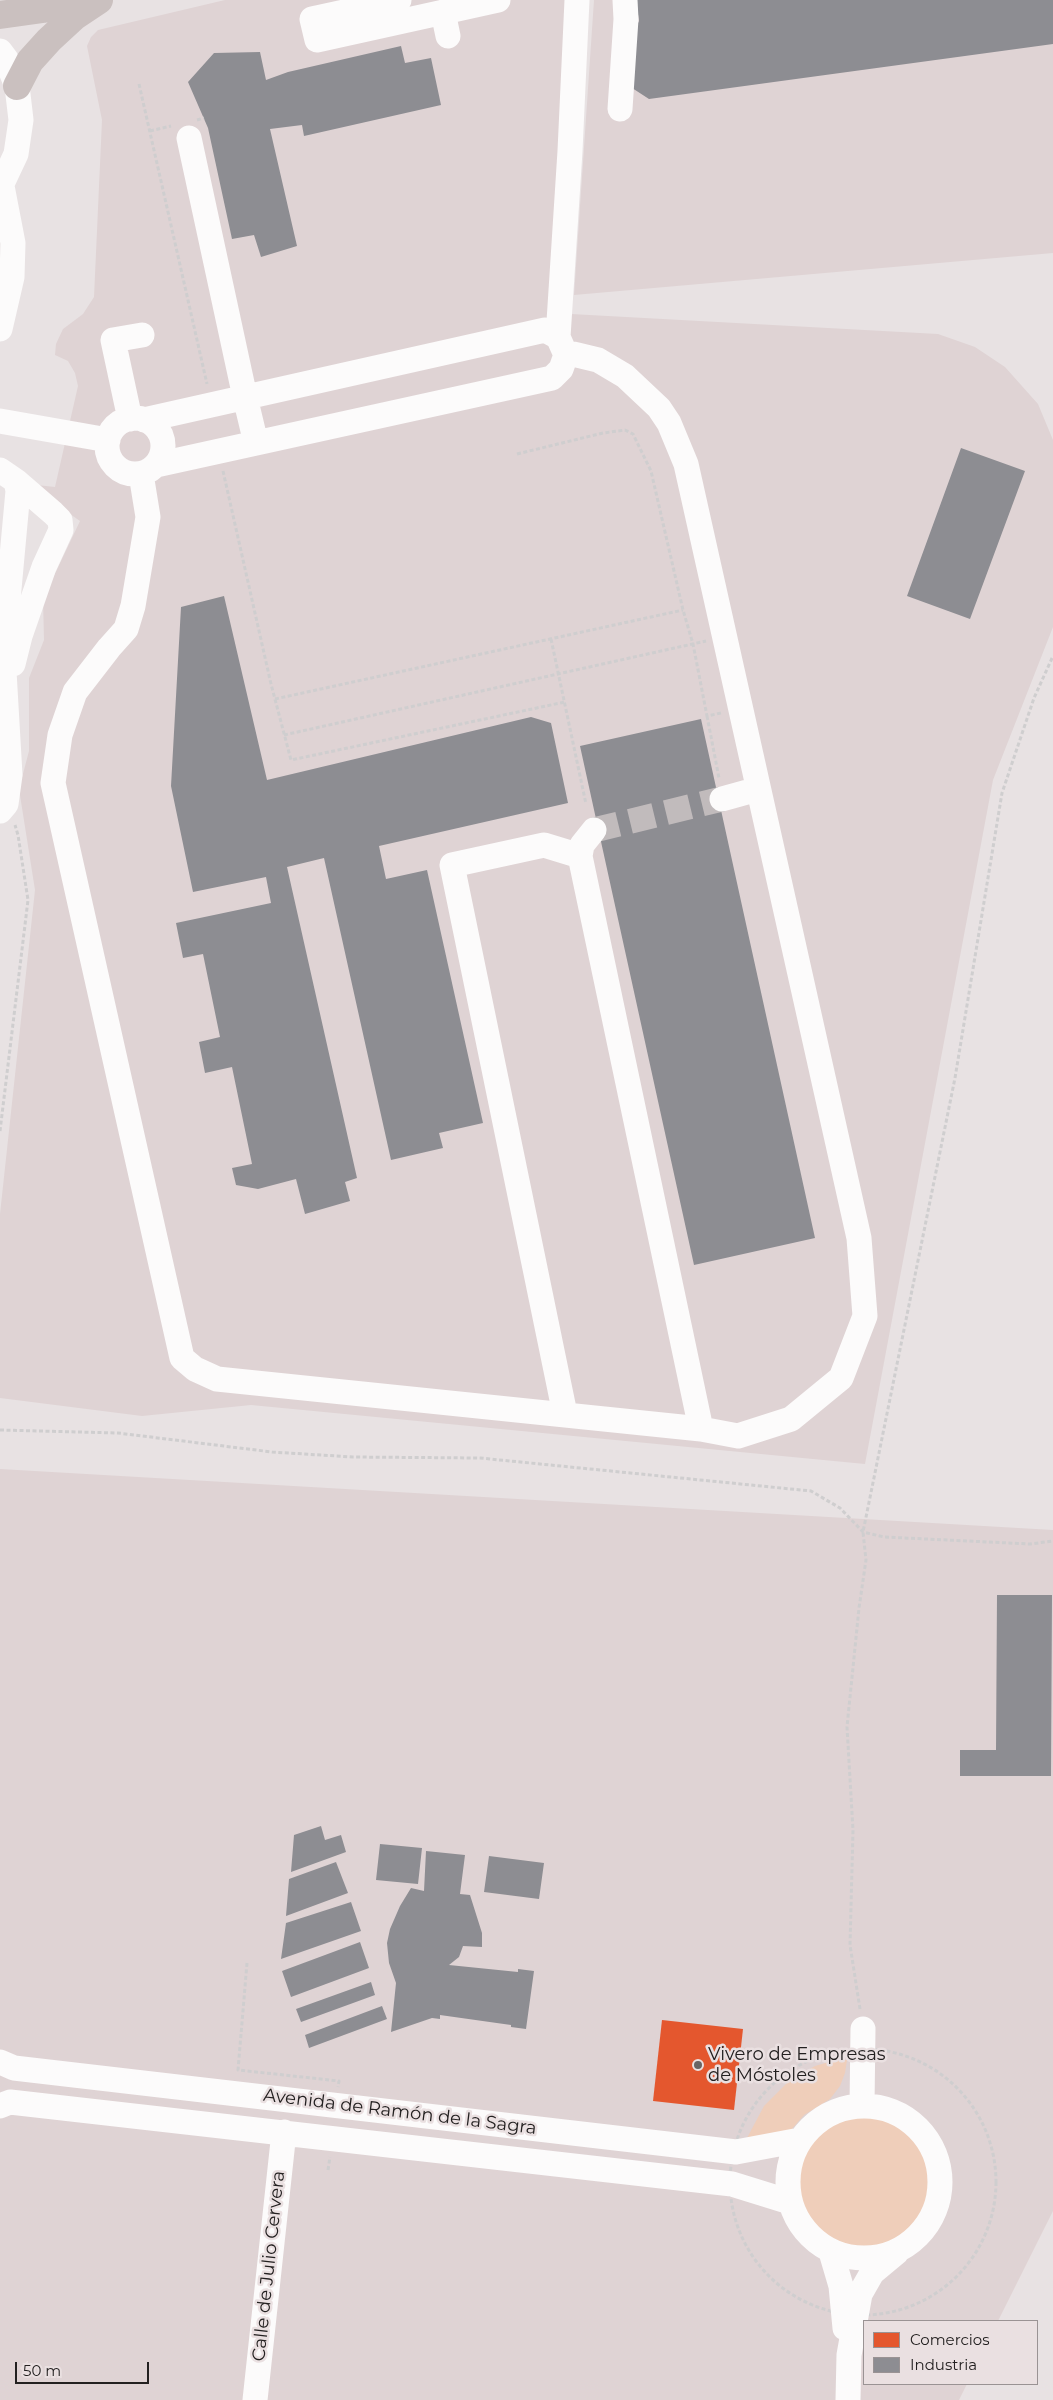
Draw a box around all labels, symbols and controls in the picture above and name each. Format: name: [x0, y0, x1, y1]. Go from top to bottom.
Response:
place label: Vivero de Empresas de Móstoles: [708, 2044, 886, 2086]
marker: Vivero de Empresas de Móstoles: [692, 2059, 704, 2071]
street label: Avenida de Ramón de la Sagra: [262, 2085, 538, 2139]
street label: Calle de Julio Cervera: [248, 2170, 290, 2362]
legend: [863, 2320, 1038, 2385]
text: Comercios: [910, 2330, 990, 2349]
scale bar: [18, 2352, 151, 2384]
text: Industria: [910, 2355, 977, 2374]
text: 50 m: [23, 2361, 61, 2380]

